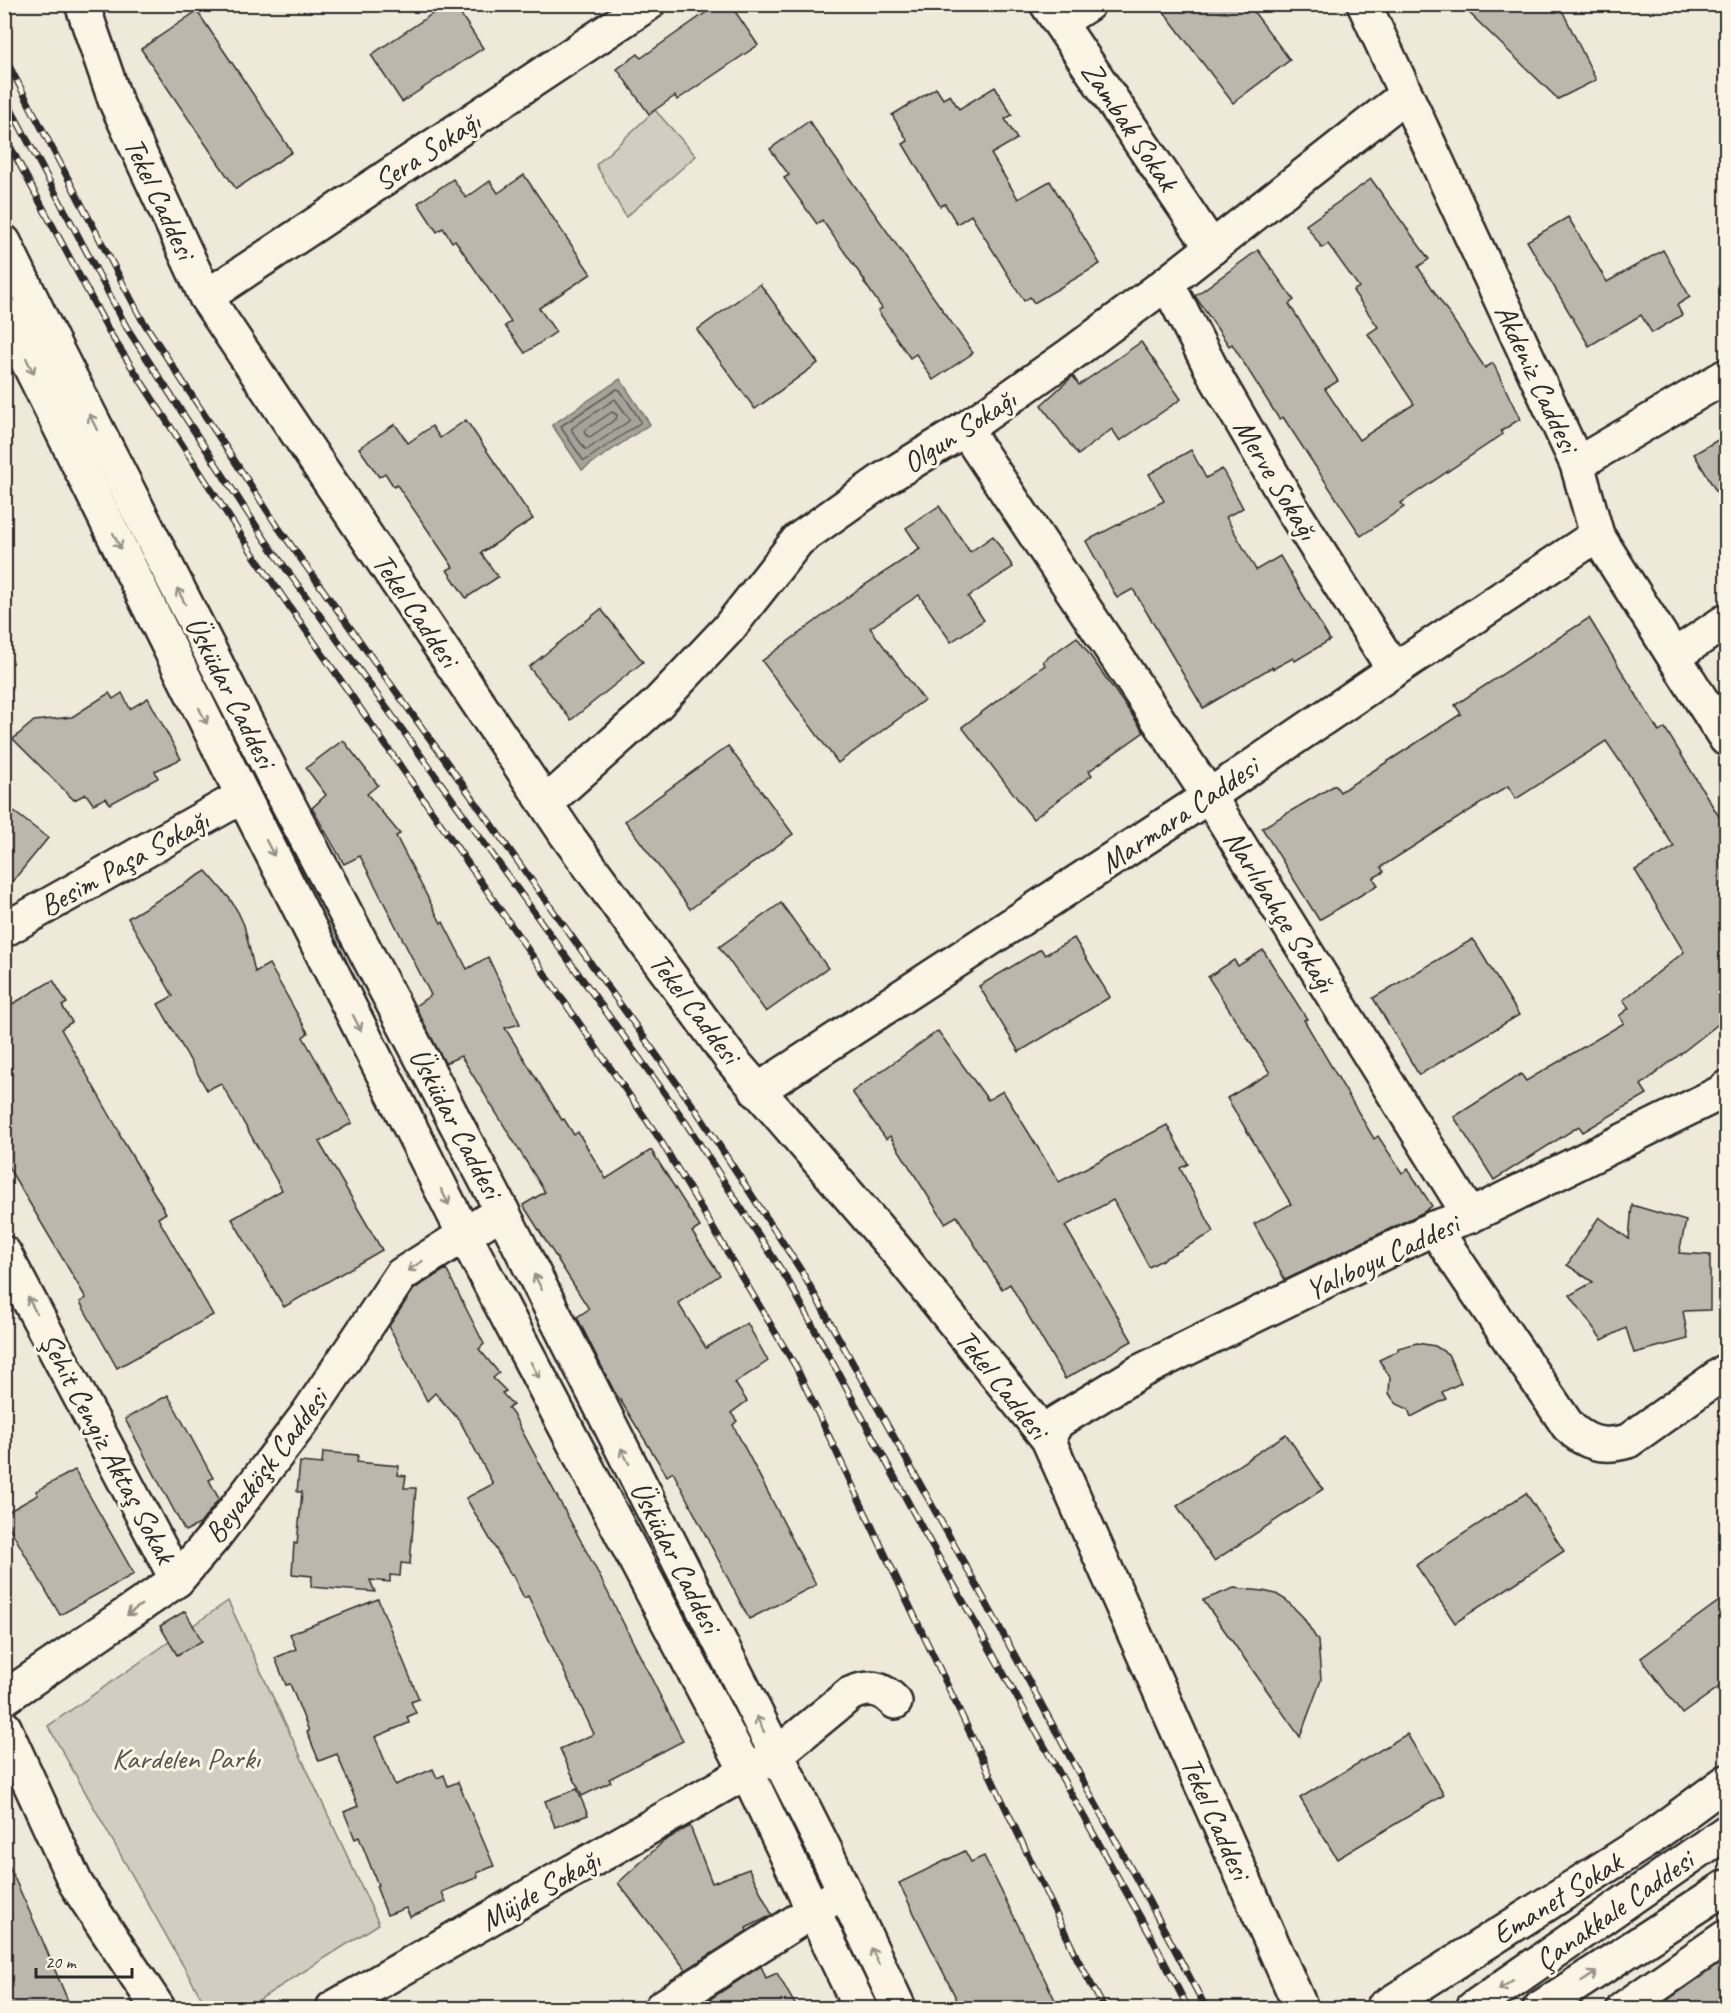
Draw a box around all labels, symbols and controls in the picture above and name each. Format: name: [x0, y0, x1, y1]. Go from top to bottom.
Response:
street label: Zambak Sokak: [1073, 54, 1188, 200]
street label: Sera Sokağı: [367, 102, 489, 199]
street label: Tekel Caddesi: [115, 131, 206, 268]
street label: Akdeniz Caddesi: [1486, 298, 1589, 461]
one-way arrow: [25, 357, 37, 375]
street label: Olgun Sokağı: [895, 380, 1024, 482]
street label: Merve Sokağı: [1225, 412, 1328, 548]
one-way arrow: [87, 414, 99, 431]
one-way arrow: [111, 532, 123, 550]
street label: Tekel Caddesi: [364, 546, 470, 677]
one-way arrow: [175, 587, 187, 605]
street label: Üsküdar Caddesi: [177, 610, 287, 777]
one-way arrow: [198, 706, 210, 724]
street label: Marmara Caddesi: [1093, 746, 1268, 882]
street label: Besim Paşa Sokağı: [33, 800, 216, 925]
street label: Narlıbahçe Sokağı: [1215, 823, 1346, 1000]
one-way arrow: [264, 839, 276, 857]
street label: Tekel Caddesi: [641, 945, 751, 1074]
one-way arrow: [352, 1013, 364, 1031]
street label: Üsküdar Caddesi: [400, 1041, 513, 1208]
one-way arrow: [439, 1188, 451, 1205]
street label: Yalıboyu Caddesi: [1299, 1204, 1468, 1309]
one-way arrow: [407, 1260, 423, 1272]
one-way arrow: [531, 1274, 543, 1292]
one-way arrow: [26, 1297, 37, 1315]
street label: Tekel Caddesi: [947, 1321, 1059, 1449]
street label: Şehit Cengiz Aktaş Sokak: [31, 1326, 186, 1572]
one-way arrow: [529, 1361, 541, 1378]
street label: Beyazköşk Caddesi: [196, 1379, 338, 1551]
one-way arrow: [619, 1448, 631, 1466]
street label: Üsküdar Caddesi: [622, 1475, 732, 1642]
one-way arrow: [127, 1604, 143, 1616]
one-way arrow: [754, 1715, 766, 1733]
park label: Kardelen Parkı: [112, 1739, 261, 1777]
street label: Tekel Caddesi: [1172, 1751, 1261, 1888]
street label: Müjde Sokağı: [473, 1840, 608, 1940]
street label: Çanakkale Caddesi: [1527, 1840, 1703, 1979]
street label: Emanet Sokak: [1485, 1842, 1631, 1953]
scale bar: [36, 1941, 132, 1979]
one-way arrow: [868, 1947, 880, 1965]
text: 20 m: [45, 1951, 78, 1973]
one-way arrow: [1580, 1970, 1597, 1982]
one-way arrow: [1499, 1979, 1515, 1991]

